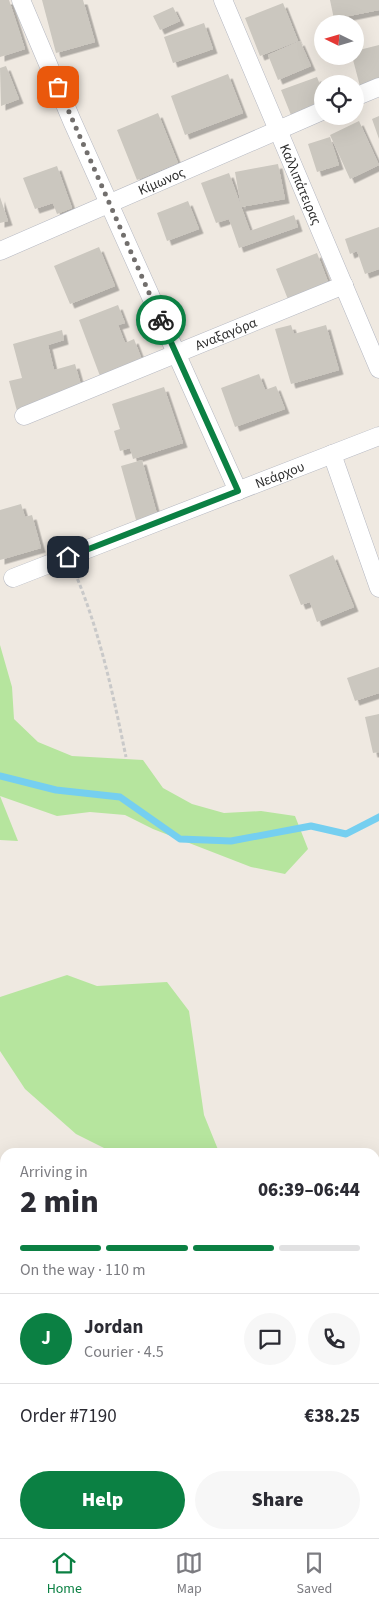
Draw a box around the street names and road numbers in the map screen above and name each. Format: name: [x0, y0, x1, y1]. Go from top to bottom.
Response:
street label: Καλλιπάτειρας: [274, 141, 326, 228]
street label: Κίμωνος: [135, 163, 188, 201]
street label: Αναξαγόρα: [192, 313, 260, 356]
street label: Νεάρχου: [252, 457, 308, 494]

